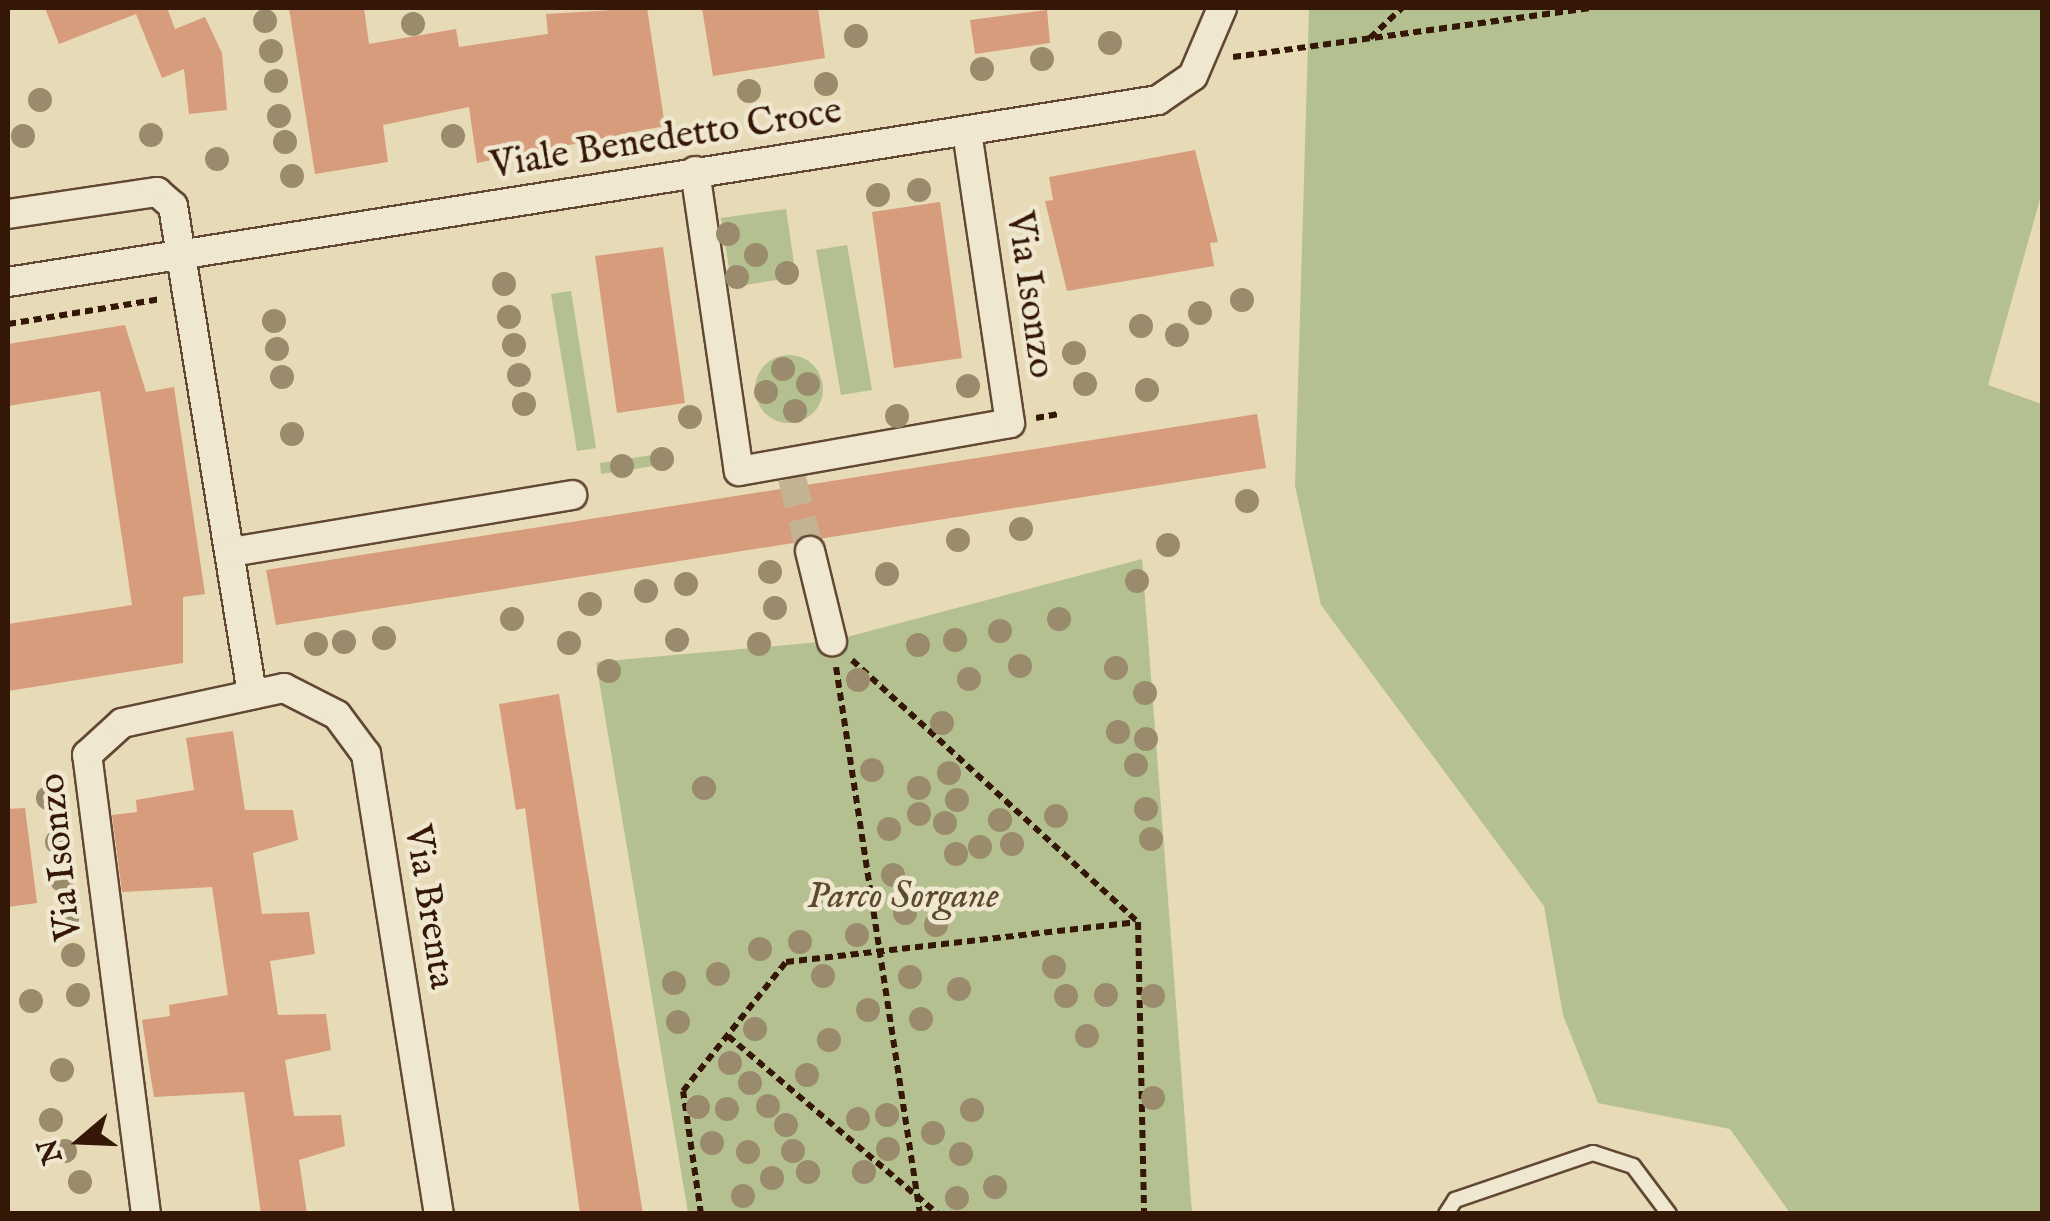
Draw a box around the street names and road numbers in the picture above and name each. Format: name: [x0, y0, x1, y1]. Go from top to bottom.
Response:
street label: Viale Benedetto Croce: [487, 90, 845, 190]
street label: Via Isonzo: [995, 209, 1063, 381]
street label: Via Isonzo: [31, 771, 93, 943]
street label: Via Brenta: [393, 822, 463, 992]

